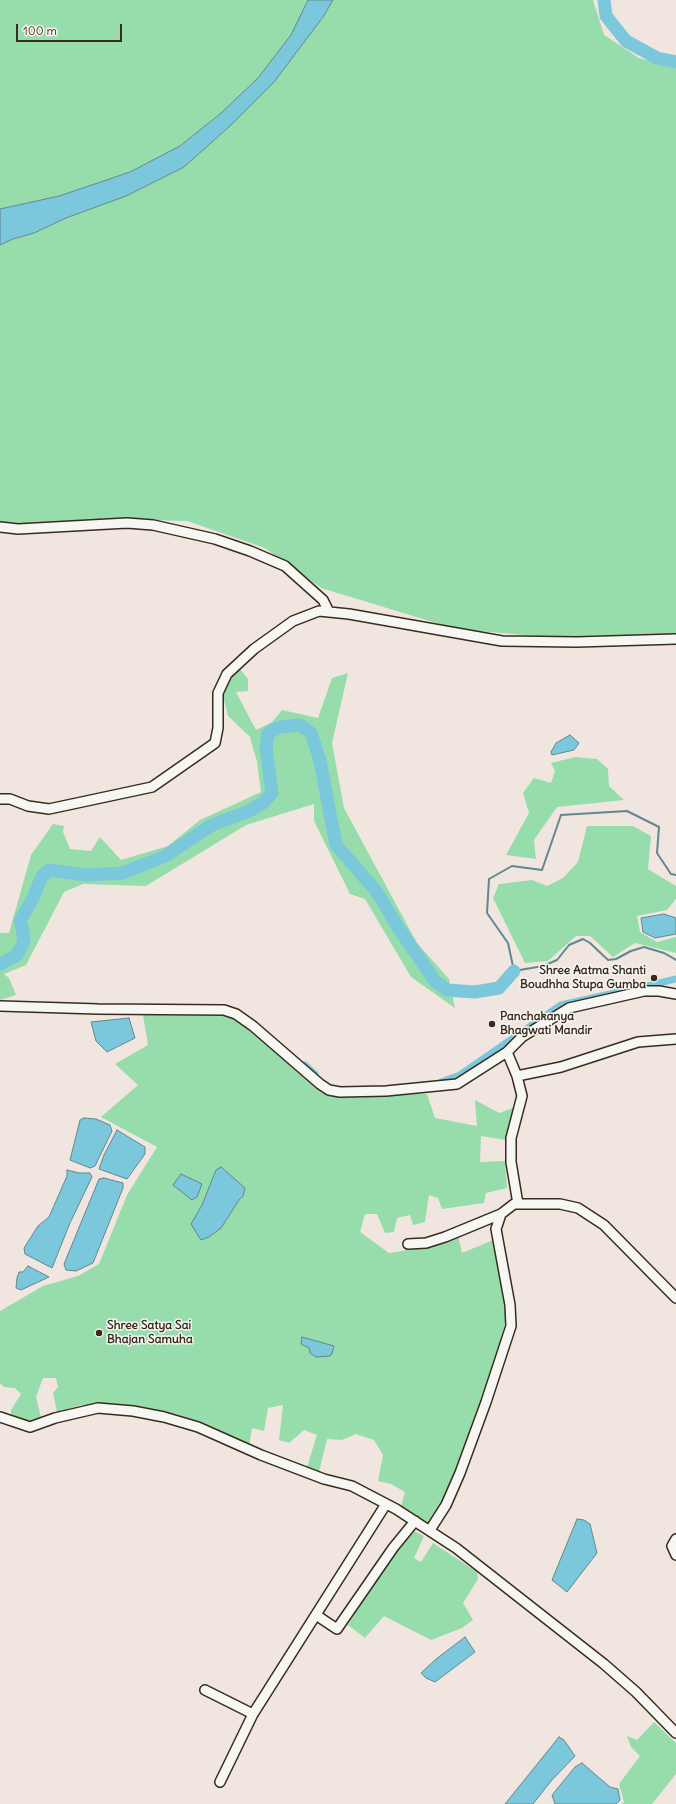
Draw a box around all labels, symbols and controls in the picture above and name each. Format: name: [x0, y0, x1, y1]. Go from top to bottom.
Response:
scale bar: [18, 16, 124, 42]
text: 100 m: [23, 23, 57, 38]
place label: Shree Aatma Shanti Boudhha Stupa Gumba: [520, 964, 646, 992]
marker: Shree Aatma Shanti Boudhha Stupa Gumba: [649, 973, 659, 983]
place label: Panchakanya Bhagwati Mandir: [500, 1010, 592, 1038]
marker: Panchakanya Bhagwati Mandir: [487, 1019, 497, 1029]
place label: Shree Satya Sai Bhajan Samuha: [107, 1319, 193, 1347]
marker: Shree Satya Sai Bhajan Samuha: [94, 1328, 104, 1338]

